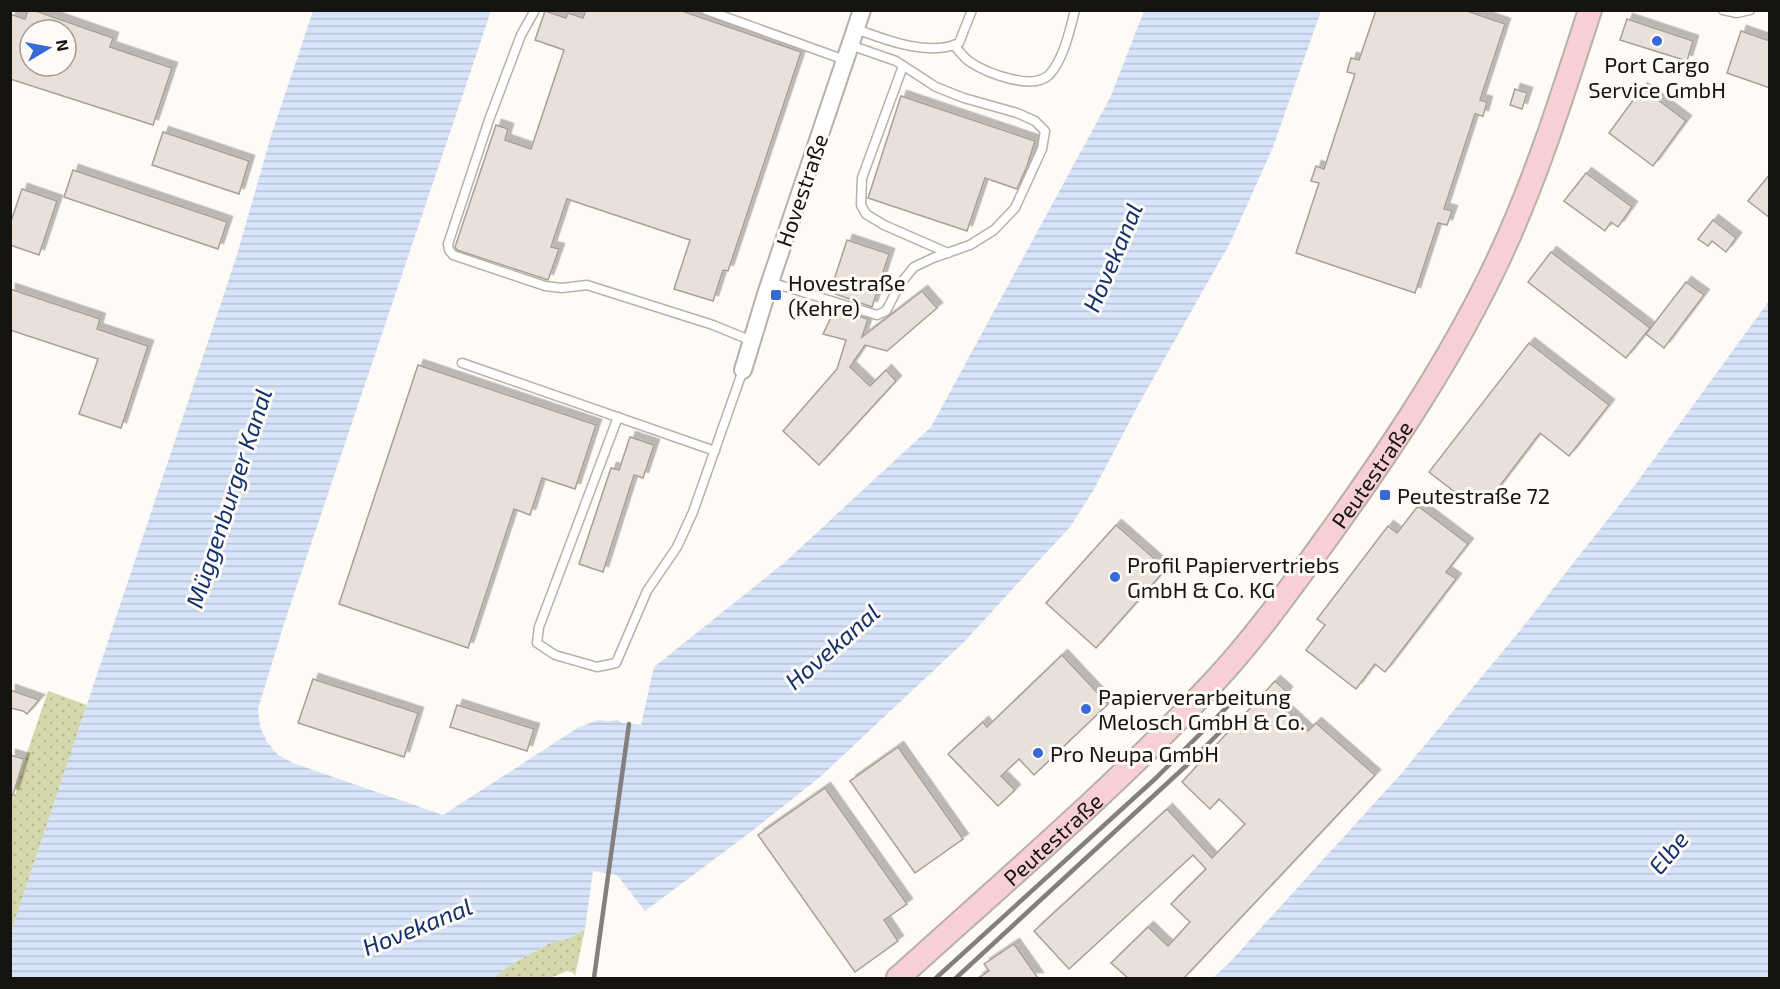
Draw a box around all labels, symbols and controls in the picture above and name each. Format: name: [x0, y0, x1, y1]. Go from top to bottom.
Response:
north arrow: [18, 18, 78, 78]
marker: Port Cargo Service GmbH: [1650, 34, 1664, 48]
text: N: [53, 38, 74, 53]
place label: Port Cargo Service GmbH: [1588, 51, 1726, 102]
street label: Hovestraße: [770, 130, 832, 250]
water label: Hovekanal: [1076, 198, 1148, 316]
place label: Hovestraße (Kehre): [788, 269, 906, 320]
marker: Hovestraße (Kehre): [769, 288, 783, 302]
water label: Müggenburger Kanal: [179, 385, 277, 611]
street label: Peutestraße: [1325, 415, 1417, 533]
place label: Peutestraße 72: [1397, 482, 1550, 508]
marker: Peutestraße 72: [1378, 488, 1392, 502]
place label: Profil Papiervertriebs GmbH & Co. KG: [1127, 551, 1339, 602]
marker: Profil Papiervertriebs GmbH & Co. KG: [1108, 570, 1122, 584]
water label: Hovekanal: [779, 597, 885, 695]
place label: Papierverarbeitung Melosch GmbH & Co.: [1098, 683, 1305, 734]
marker: Papierverarbeitung Melosch GmbH & Co.: [1079, 702, 1093, 716]
place label: Pro Neupa GmbH: [1050, 740, 1219, 766]
marker: Pro Neupa GmbH: [1031, 746, 1045, 760]
street label: Peutestraße: [998, 787, 1107, 890]
water label: Elbe: [1642, 825, 1694, 879]
water label: Hovekanal: [358, 891, 476, 961]

